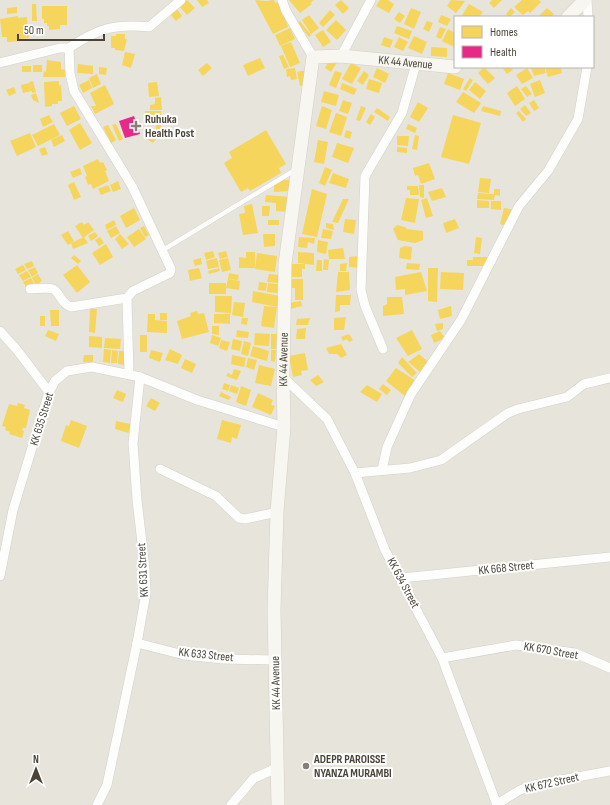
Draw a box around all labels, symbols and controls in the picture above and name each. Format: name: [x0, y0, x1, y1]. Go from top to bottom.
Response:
scale bar: [18, 16, 104, 42]
legend: [454, 16, 594, 68]
text: 50 m: [24, 23, 44, 38]
text: Homes: [490, 25, 518, 40]
text: Health: [490, 45, 517, 60]
street label: KK 44 Avenue: [378, 52, 433, 72]
place label: Ruhuka Health Post: [145, 112, 194, 141]
marker: Ruhuka Health Post: [130, 120, 142, 132]
street label: KK 44 Avenue: [275, 332, 291, 387]
street label: KK 635 Street: [27, 390, 57, 448]
street label: KK 631 Street: [134, 542, 152, 598]
street label: KK 634 Street: [383, 555, 423, 611]
street label: KK 668 Street: [477, 558, 535, 578]
street label: KK 670 Street: [522, 639, 580, 663]
street label: KK 633 Street: [178, 645, 235, 665]
street label: KK 44 Avenue: [268, 656, 284, 710]
north arrow: [16, 749, 56, 789]
place label: ADEPR PAROISSE NYANZA MURAMBI: [313, 752, 392, 781]
text: N: [33, 753, 39, 766]
marker: ADEPR PAROISSE NYANZA MURAMBI: [301, 761, 311, 771]
street label: KK 672 Street: [524, 769, 581, 796]

